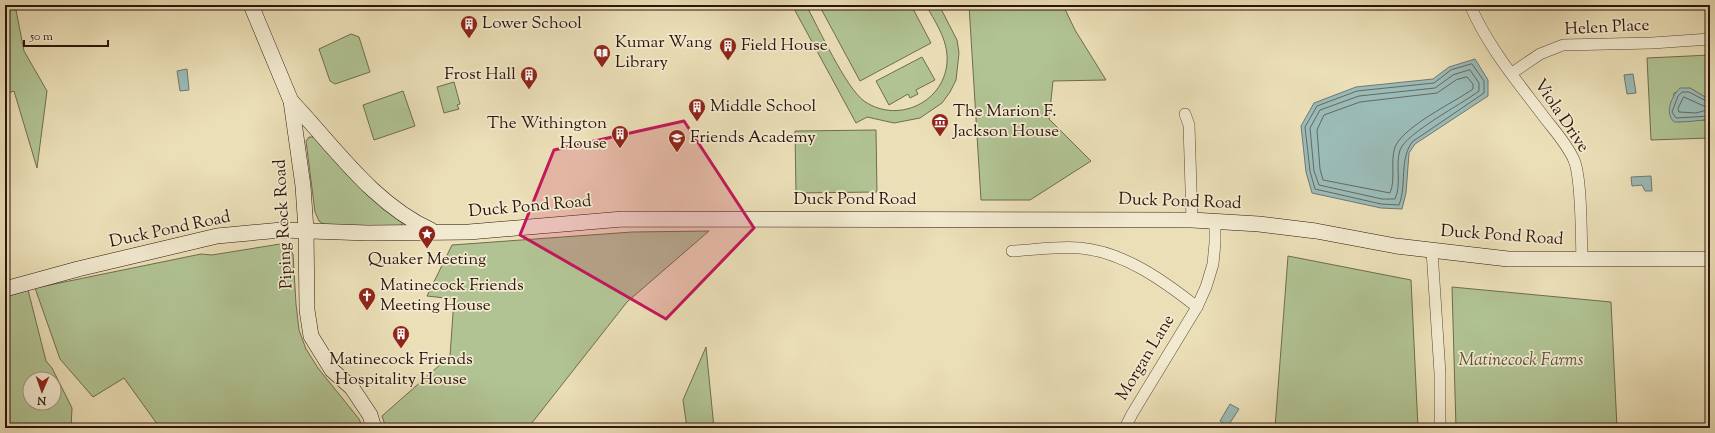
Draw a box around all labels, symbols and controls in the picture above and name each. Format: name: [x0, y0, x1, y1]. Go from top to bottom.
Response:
place label: Lower School: [482, 12, 582, 36]
building icon: Lower School: [459, 14, 479, 39]
street label: Helen Place: [1564, 14, 1650, 42]
scale bar: [24, 22, 108, 48]
text: 50 m: [29, 28, 53, 46]
place label: Kumar Wang Library: [615, 31, 712, 75]
place label: Field House: [741, 34, 828, 58]
building icon: Field House: [718, 36, 738, 61]
library icon: Kumar Wang Library: [592, 43, 612, 68]
place label: Frost Hall: [444, 63, 516, 87]
building icon: Frost Hall: [519, 65, 539, 90]
street label: Viola Drive: [1528, 75, 1594, 157]
place label: Middle School: [710, 95, 817, 119]
building icon: Middle School: [687, 97, 707, 122]
place label: The Marion F. Jackson House: [952, 100, 1059, 144]
place label: The Withington House: [487, 112, 607, 156]
museum icon: The Marion F. Jackson House: [930, 112, 950, 137]
building icon: The Withington House: [610, 124, 630, 149]
place label: Friends Academy: [690, 126, 816, 150]
school or university icon: Friends Academy: [667, 128, 687, 153]
street label: Piping Rock Road: [269, 158, 299, 289]
street label: Duck Pond Road: [793, 188, 917, 212]
street label: Duck Pond Road: [1118, 188, 1242, 216]
street label: Duck Pond Road: [468, 190, 593, 224]
street label: Duck Pond Road: [107, 205, 233, 255]
street label: Duck Pond Road: [1440, 220, 1565, 252]
place icon: Quaker Meeting: [417, 224, 437, 249]
place label: Quaker Meeting: [368, 248, 486, 272]
place label: Matinecock Friends Meeting House: [380, 274, 524, 318]
church icon: Matinecock Friends Meeting House: [357, 286, 377, 311]
street label: Morgan Lane: [1111, 310, 1181, 406]
building icon: Matinecock Friends Hospitality House: [391, 324, 411, 349]
place label: Matinecock Friends Hospitality House: [329, 348, 473, 392]
park label: Matinecock Farms: [1459, 349, 1584, 373]
north arrow: [22, 371, 62, 411]
text: N: [37, 392, 47, 408]

